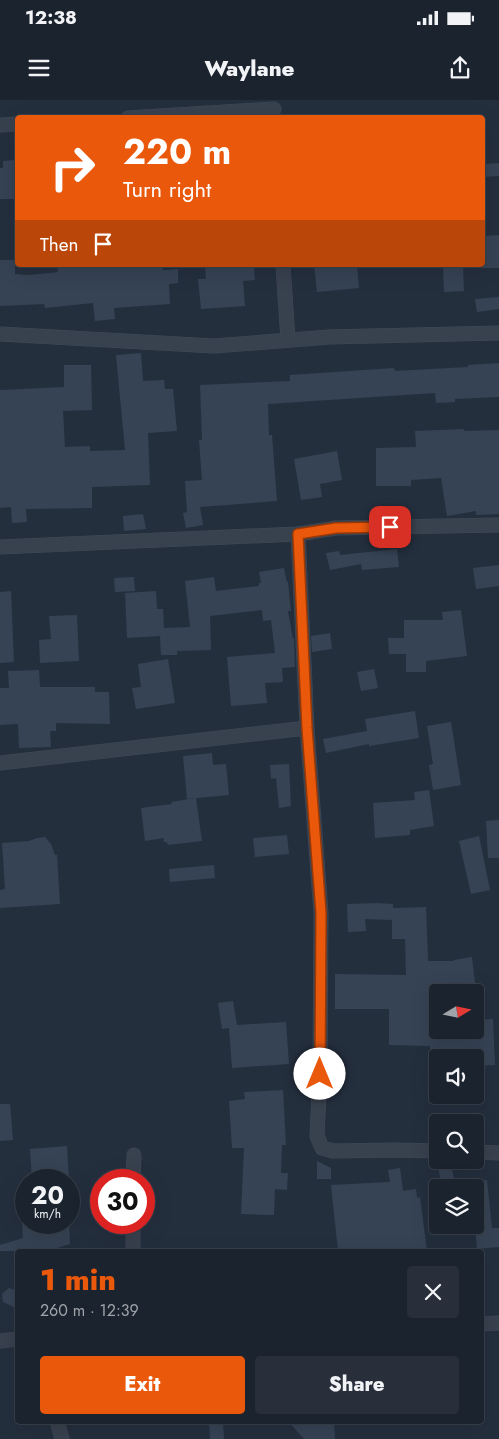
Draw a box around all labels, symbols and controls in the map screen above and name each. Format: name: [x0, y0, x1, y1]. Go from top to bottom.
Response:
text: 12:38: [25, 4, 77, 31]
text: Waylane: [204, 52, 295, 84]
icon: menu: [25, 54, 53, 82]
icon: share: [446, 54, 474, 82]
text: 220 m: [123, 127, 231, 177]
icon: right: [40, 135, 105, 200]
text: Turn right: [123, 173, 211, 205]
icon: arrive: [89, 230, 117, 258]
text: Then: [40, 231, 79, 258]
pin: [369, 506, 411, 548]
icon: arrive: [376, 513, 404, 541]
north arrow: [429, 984, 484, 1039]
map controls: [429, 984, 484, 1234]
position arrow: [293, 1047, 345, 1099]
button: sound: [429, 1049, 484, 1104]
button: search: [429, 1114, 484, 1169]
speed limit sign: 30: [90, 1169, 155, 1234]
text: 20: [31, 1177, 64, 1213]
button: layers: [429, 1179, 484, 1234]
text: km/h: [34, 1205, 61, 1223]
text: 1 min: [40, 1258, 116, 1301]
button: close: [407, 1266, 459, 1318]
text: 260 m · 12:39: [40, 1299, 139, 1322]
button: Exit: [40, 1356, 245, 1414]
button: Share: [255, 1356, 459, 1414]

